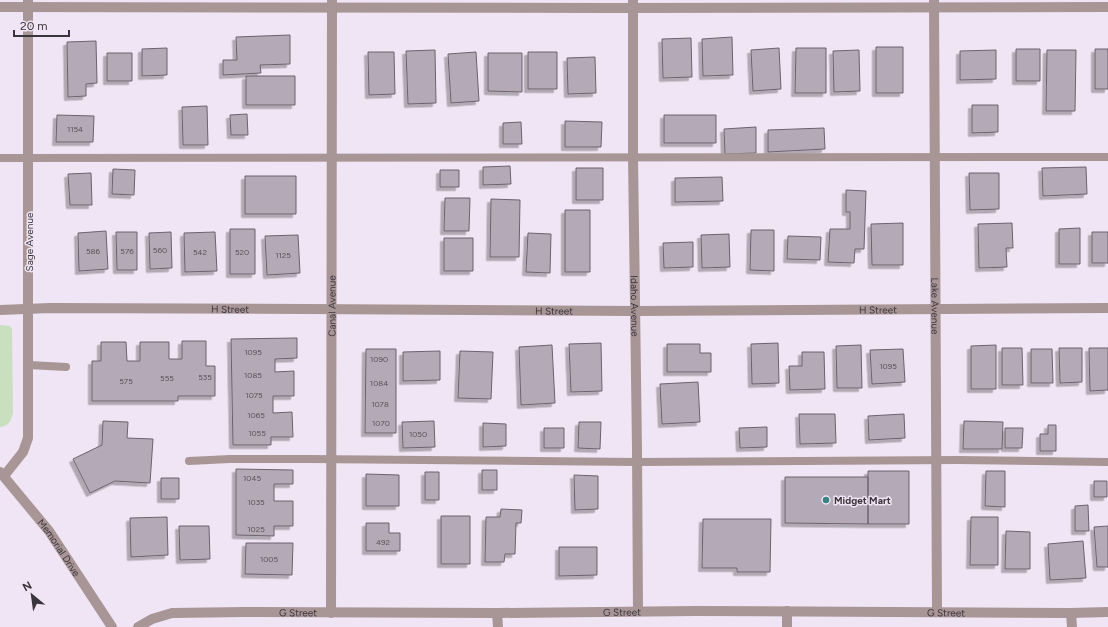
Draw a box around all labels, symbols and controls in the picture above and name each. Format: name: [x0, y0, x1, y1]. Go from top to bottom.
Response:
scale bar: [14, 12, 69, 38]
text: 20 m: [20, 19, 48, 33]
house number: 1154: [67, 124, 83, 134]
street label: Sage Avenue: [23, 212, 36, 271]
house number: 560: [153, 245, 167, 255]
house number: 586: [86, 246, 100, 256]
house number: 576: [120, 246, 134, 256]
house number: 542: [193, 247, 207, 257]
house number: 520: [235, 247, 249, 257]
house number: 1125: [275, 250, 291, 260]
street label: Canal Avenue: [325, 275, 339, 337]
street label: Idaho Avenue: [628, 275, 641, 337]
street label: Lake Avenue: [928, 278, 942, 335]
street label: H Street: [211, 303, 249, 316]
street label: H Street: [859, 303, 897, 317]
street label: H Street: [535, 304, 573, 318]
house number: 1095: [244, 347, 262, 357]
house number: 1090: [370, 354, 388, 364]
house number: 1095: [879, 361, 897, 371]
house number: 1085: [244, 370, 262, 380]
house number: 535: [198, 372, 212, 382]
house number: 555: [160, 373, 174, 383]
house number: 575: [119, 376, 133, 386]
house number: 1084: [370, 378, 388, 388]
house number: 1075: [245, 390, 263, 400]
house number: 1078: [371, 399, 389, 409]
house number: 1065: [247, 410, 265, 420]
house number: 1070: [372, 418, 390, 428]
house number: 1055: [248, 428, 266, 438]
house number: 1050: [409, 429, 427, 439]
house number: 1045: [243, 473, 261, 483]
place label: Midget Mart: [834, 494, 891, 507]
marker: Midget Mart: [821, 495, 831, 505]
house number: 1035: [247, 497, 265, 507]
street label: Memorial Drive: [35, 516, 83, 579]
house number: 1025: [247, 524, 265, 534]
house number: 492: [376, 537, 390, 547]
house number: 1005: [260, 554, 278, 564]
north arrow: [12, 575, 52, 615]
text: N: [21, 579, 34, 594]
street label: G Street: [279, 606, 317, 619]
street label: G Street: [603, 606, 641, 619]
street label: G Street: [927, 606, 965, 619]

